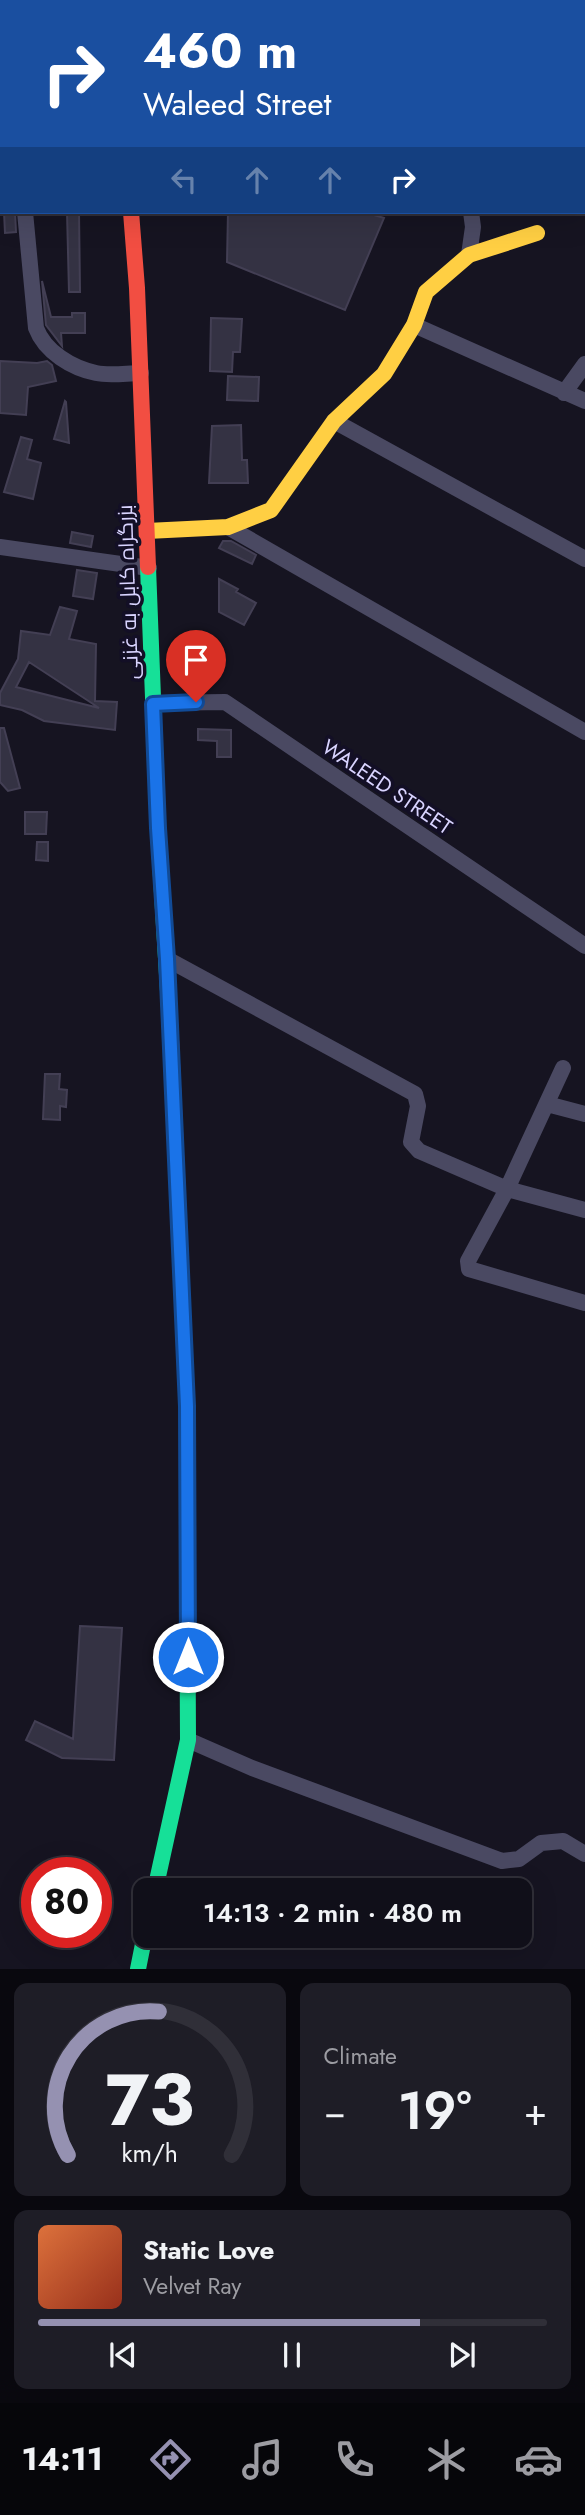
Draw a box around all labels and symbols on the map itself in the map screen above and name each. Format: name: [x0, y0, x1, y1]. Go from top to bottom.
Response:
street label: بزرگراه کابل به غزنی: [110, 504, 146, 680]
pin: [166, 630, 226, 702]
street label: WALEED STREET: [316, 732, 458, 842]
position arrow: [151, 1620, 225, 1694]
speed limit sign: 80: [21, 1857, 112, 1948]

